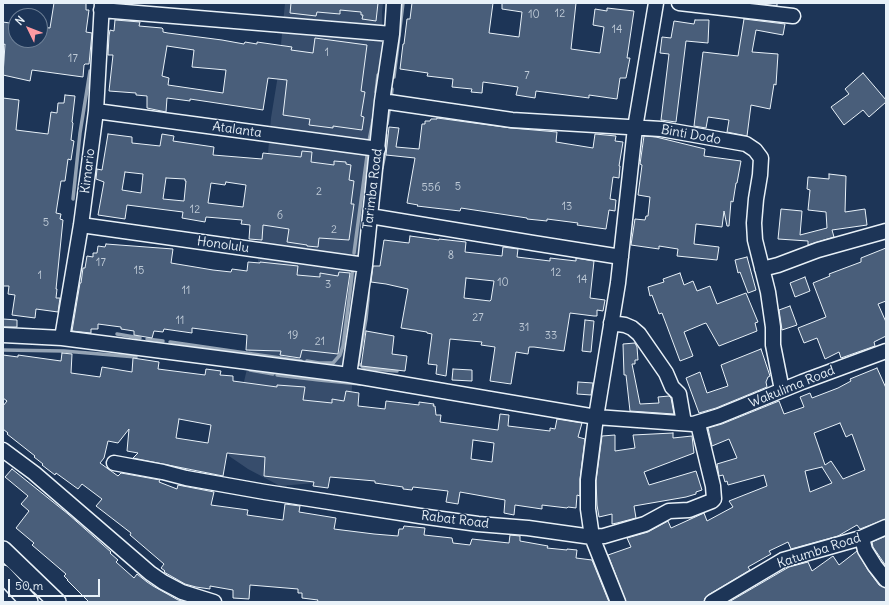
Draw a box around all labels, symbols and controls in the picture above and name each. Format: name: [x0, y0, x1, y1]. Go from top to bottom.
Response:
house number: 12: [555, 7, 565, 21]
north arrow: [8, 8, 48, 48]
house number: 10: [528, 8, 540, 22]
text: N: [12, 13, 28, 28]
house number: 14: [612, 23, 622, 37]
house number: 1: [325, 46, 329, 60]
house number: 17: [68, 52, 78, 66]
house number: 7: [524, 69, 530, 83]
street label: Atalanta: [211, 119, 263, 141]
street label: Binti Dodo: [660, 122, 722, 148]
street label: Kimario: [77, 148, 99, 194]
street label: Tarimba Road: [360, 148, 386, 230]
house number: 5: [455, 180, 461, 194]
house number: 556: [422, 181, 440, 195]
house number: 2: [316, 185, 322, 199]
house number: 13: [562, 200, 572, 214]
house number: 12: [190, 203, 200, 217]
house number: 6: [277, 209, 283, 223]
house number: 5: [43, 216, 49, 230]
house number: 2: [331, 223, 337, 237]
street label: Honolulu: [196, 234, 250, 256]
house number: 8: [448, 249, 454, 263]
house number: 17: [96, 256, 106, 270]
house number: 15: [134, 264, 144, 278]
house number: 12: [551, 266, 561, 280]
house number: 1: [38, 269, 42, 283]
house number: 14: [577, 273, 587, 287]
house number: 10: [497, 276, 509, 290]
house number: 3: [325, 278, 331, 292]
house number: 11: [182, 284, 190, 298]
house number: 27: [472, 311, 484, 325]
house number: 11: [176, 314, 184, 328]
house number: 31: [519, 321, 529, 335]
house number: 19: [288, 329, 298, 343]
house number: 33: [545, 329, 557, 343]
house number: 21: [315, 335, 325, 349]
street label: Wakulima Road: [747, 363, 837, 411]
street label: Rabat Road: [420, 508, 490, 532]
street label: Katumba Road: [775, 530, 863, 572]
scale bar: [10, 571, 102, 597]
text: 50 m: [15, 578, 43, 593]

